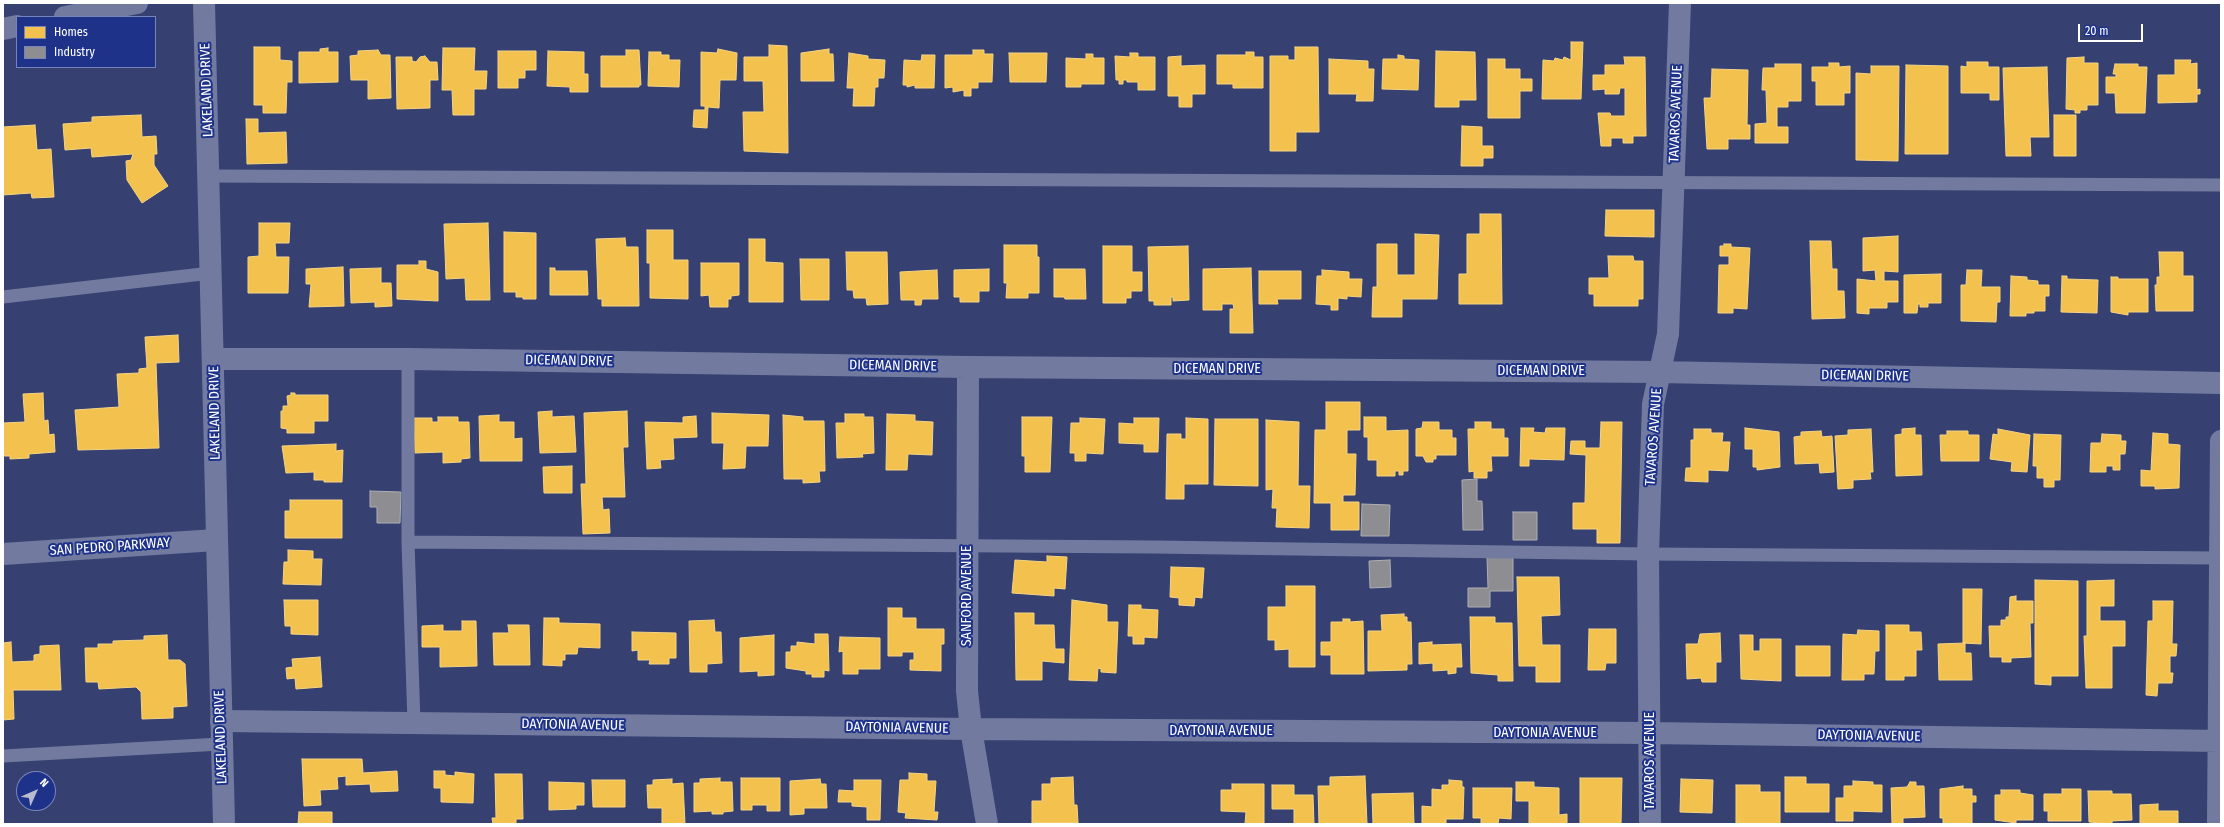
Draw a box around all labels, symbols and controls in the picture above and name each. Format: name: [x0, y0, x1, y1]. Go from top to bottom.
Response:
legend: [16, 16, 156, 68]
scale bar: [2080, 16, 2145, 42]
text: 20 m: [2085, 24, 2109, 38]
text: Homes: [54, 25, 88, 39]
street label: LAKELAND DRIVE: [197, 43, 217, 137]
text: Industry: [54, 45, 95, 59]
street label: TAVAROS AVENUE: [1666, 65, 1686, 163]
street label: DICEMAN DRIVE: [525, 352, 613, 370]
street label: DICEMAN DRIVE: [849, 357, 937, 375]
street label: DICEMAN DRIVE: [1173, 361, 1261, 377]
street label: DICEMAN DRIVE: [1497, 363, 1585, 379]
street label: LAKELAND DRIVE: [206, 366, 224, 460]
street label: DICEMAN DRIVE: [1821, 367, 1909, 385]
street label: TAVAROS AVENUE: [1642, 388, 1666, 486]
street label: SAN PEDRO PARKWAY: [49, 534, 171, 560]
street label: SANFORD AVENUE: [959, 546, 975, 646]
street label: LAKELAND DRIVE: [211, 690, 231, 784]
street label: TAVAROS AVENUE: [1642, 712, 1658, 810]
street label: DAYTONIA AVENUE: [521, 716, 625, 734]
street label: DAYTONIA AVENUE: [845, 719, 949, 737]
street label: DAYTONIA AVENUE: [1169, 723, 1273, 739]
street label: DAYTONIA AVENUE: [1493, 725, 1597, 741]
street label: DAYTONIA AVENUE: [1817, 727, 1921, 745]
north arrow: [16, 771, 56, 811]
text: N: [37, 776, 51, 790]

